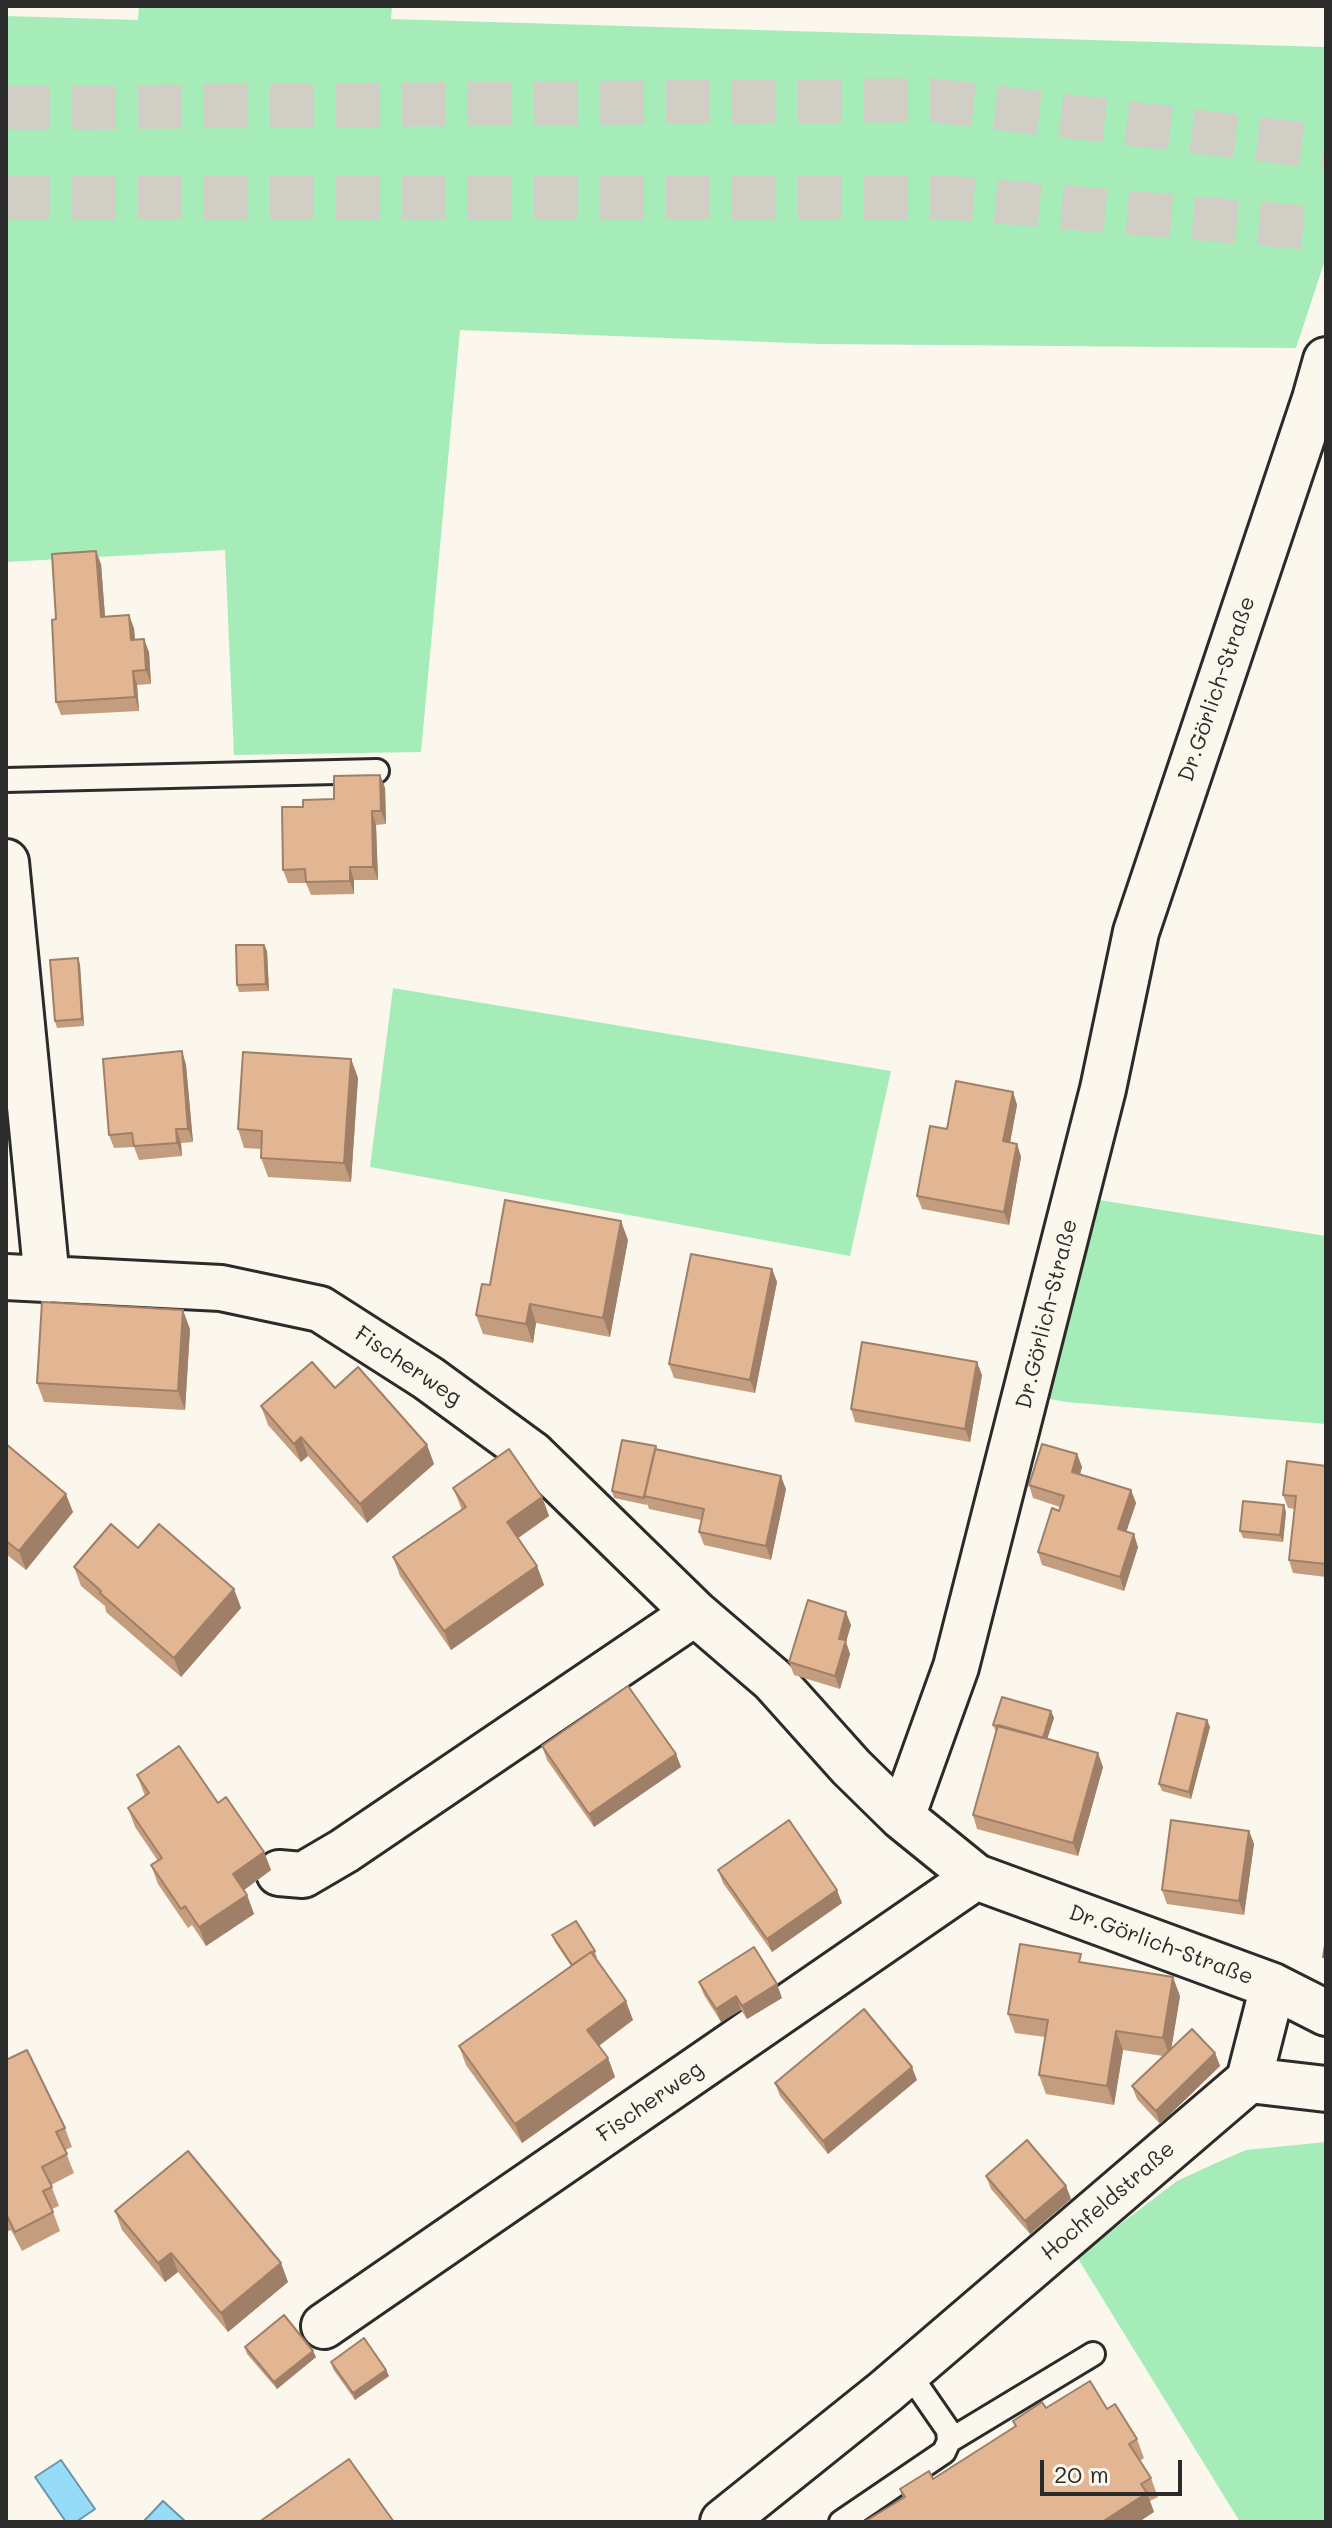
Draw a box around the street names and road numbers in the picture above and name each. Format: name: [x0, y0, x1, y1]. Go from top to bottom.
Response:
street label: Dr.Görlich-Straße: [1173, 593, 1261, 785]
street label: Dr.Görlich-Straße: [1011, 1217, 1083, 1411]
street label: Fischerweg: [350, 1321, 466, 1411]
street label: Dr.Görlich-Straße: [1065, 1899, 1257, 1991]
street label: Fischerweg: [592, 2056, 708, 2148]
street label: Hochfeldstraße: [1036, 2136, 1180, 2266]

